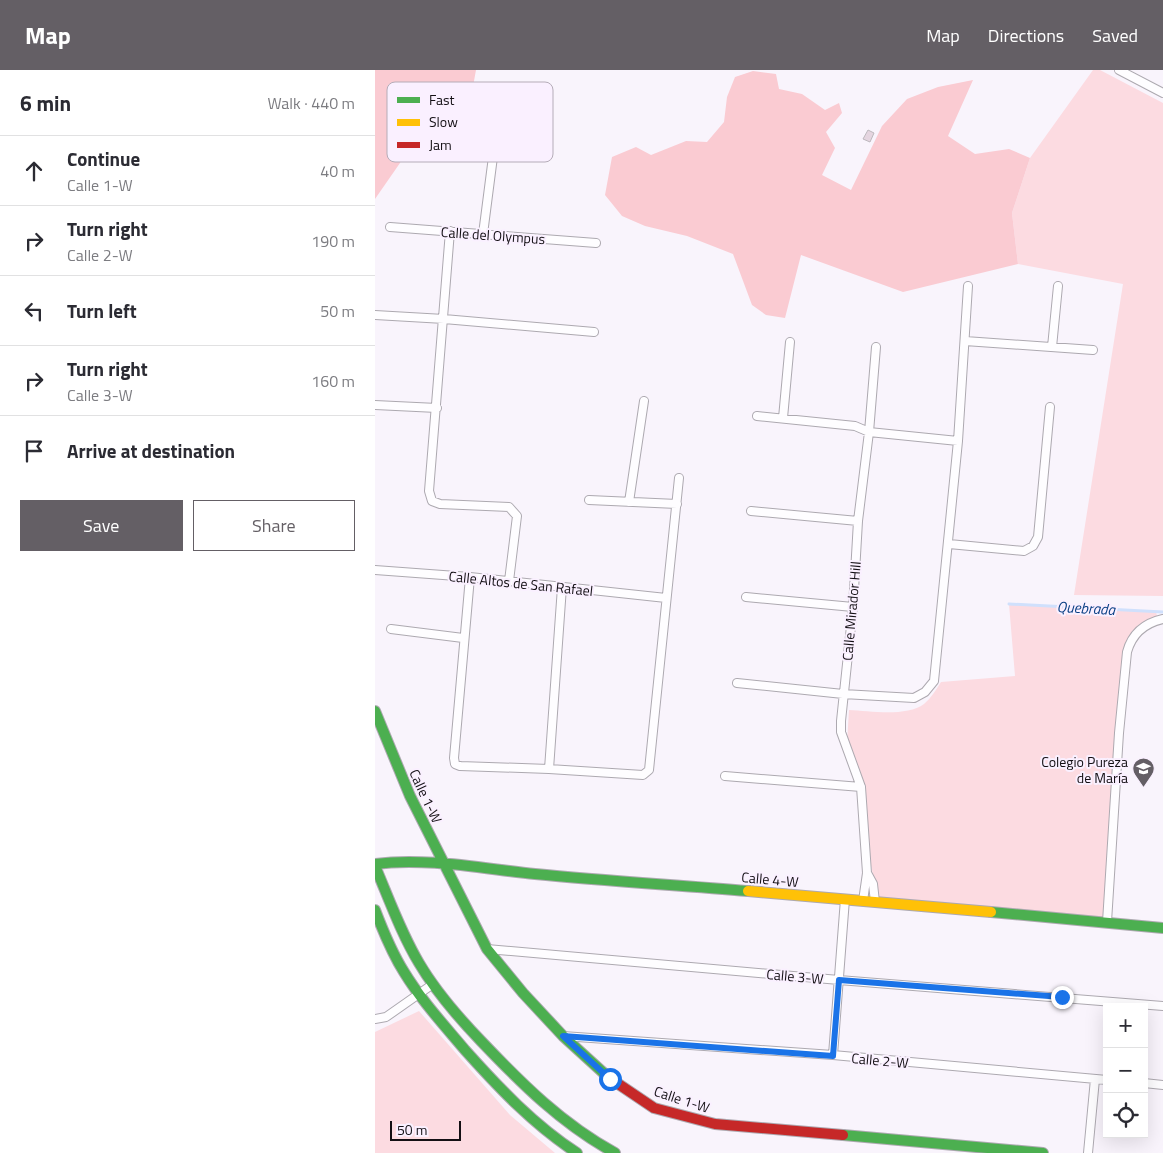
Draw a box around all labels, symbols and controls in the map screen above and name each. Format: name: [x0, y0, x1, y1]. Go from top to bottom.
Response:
text: Map: [25, 17, 71, 53]
text: Map: [926, 22, 960, 49]
text: Directions: [988, 22, 1064, 49]
text: Saved: [1092, 22, 1138, 49]
legend: [387, 82, 553, 162]
text: 6 min: [20, 87, 71, 119]
text: Fast: [429, 89, 454, 110]
text: Walk · 440 m: [267, 91, 355, 115]
text: Slow: [429, 111, 458, 132]
text: Jam: [429, 134, 452, 155]
text: Continue: [67, 144, 140, 173]
icon: ahead: [20, 157, 48, 185]
text: 40 m: [320, 159, 355, 183]
text: Calle 1-W: [67, 173, 133, 197]
text: Turn right: [67, 214, 148, 243]
street label: Calle del Olympus: [440, 221, 546, 249]
icon: right: [20, 227, 48, 255]
text: 190 m: [311, 229, 355, 253]
text: Calle 2-W: [67, 243, 133, 267]
text: Turn left: [67, 296, 137, 325]
icon: left: [20, 297, 48, 325]
text: 50 m: [320, 299, 355, 323]
text: Turn right: [67, 354, 148, 383]
icon: right: [20, 367, 48, 395]
text: 160 m: [311, 369, 355, 393]
text: Calle 3-W: [67, 383, 133, 407]
text: Arrive at destination: [67, 436, 235, 465]
icon: arrive: [20, 437, 48, 465]
button: Save: [20, 500, 183, 551]
button: Share: [193, 500, 355, 551]
street label: Calle Mirador Hill: [836, 560, 866, 662]
street label: Calle Altos de San Rafael: [448, 565, 594, 601]
water label: Quebrada: [1056, 595, 1117, 621]
place label: Colegio Pureza de María: [1041, 751, 1128, 788]
school or university icon: Colegio Pureza de María: [1132, 757, 1156, 788]
street label: Calle 1-W: [404, 766, 448, 826]
street label: Calle 4-W: [741, 866, 799, 892]
street label: Calle 3-W: [766, 963, 824, 989]
route end: [1051, 986, 1074, 1009]
map controls: [1103, 1003, 1148, 1138]
button: +: [1103, 1003, 1148, 1048]
street label: Calle 2-W: [851, 1047, 909, 1073]
button: −: [1103, 1048, 1148, 1093]
route start: [599, 1068, 622, 1091]
street label: Calle 1-W: [651, 1080, 713, 1118]
button: locate: [1103, 1093, 1148, 1138]
scale bar: [390, 1118, 461, 1141]
text: 50 m: [397, 1119, 427, 1140]

